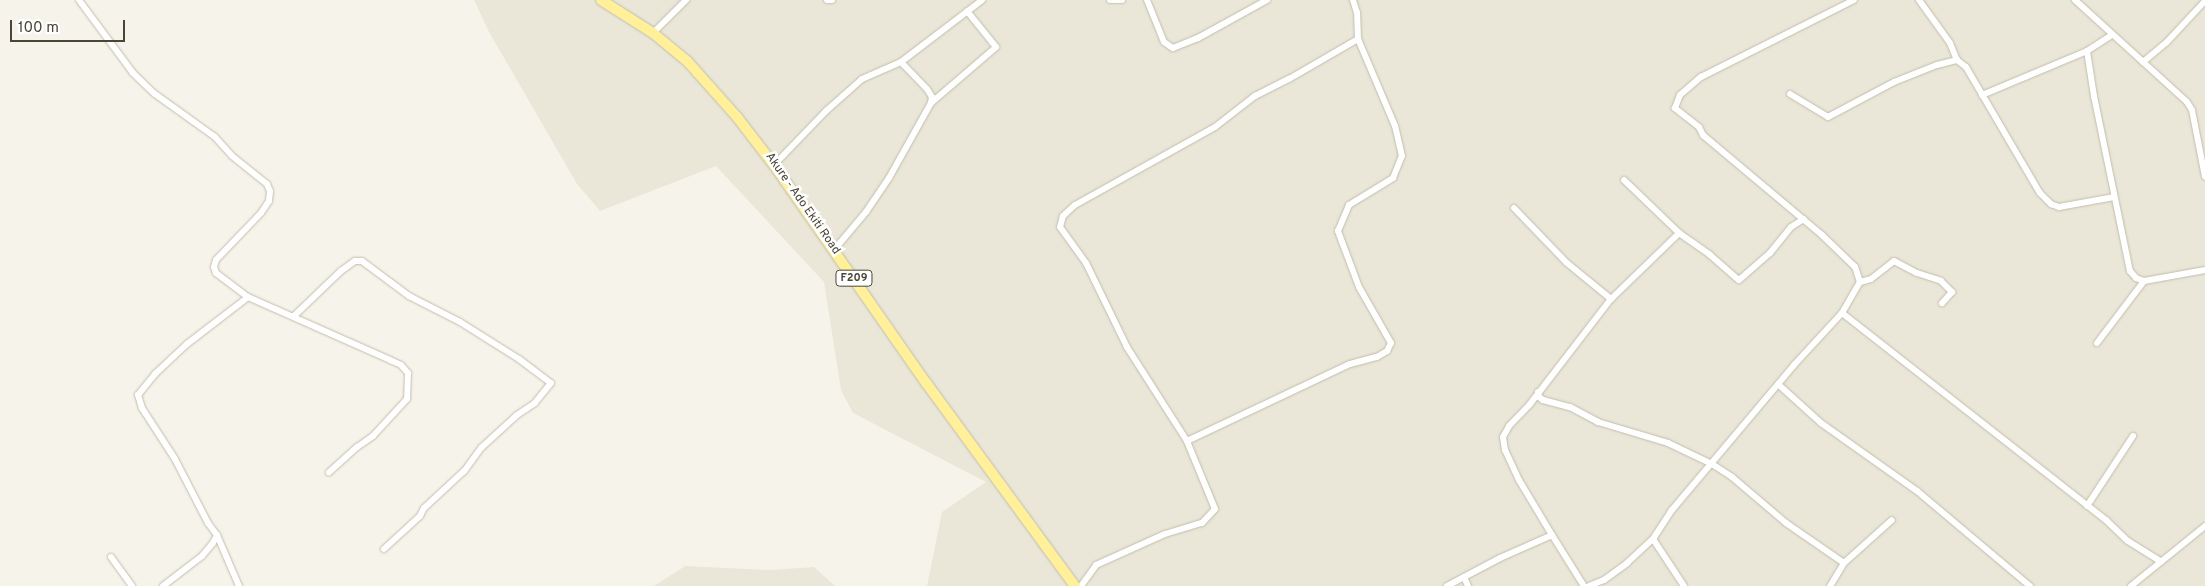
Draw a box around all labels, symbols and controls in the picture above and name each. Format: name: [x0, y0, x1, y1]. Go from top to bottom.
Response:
scale bar: [12, 10, 128, 42]
text: 100 m: [18, 19, 59, 38]
street label: Akure - Ado Ekiti Road: [761, 150, 843, 258]
road number: F209: [835, 270, 873, 286]

